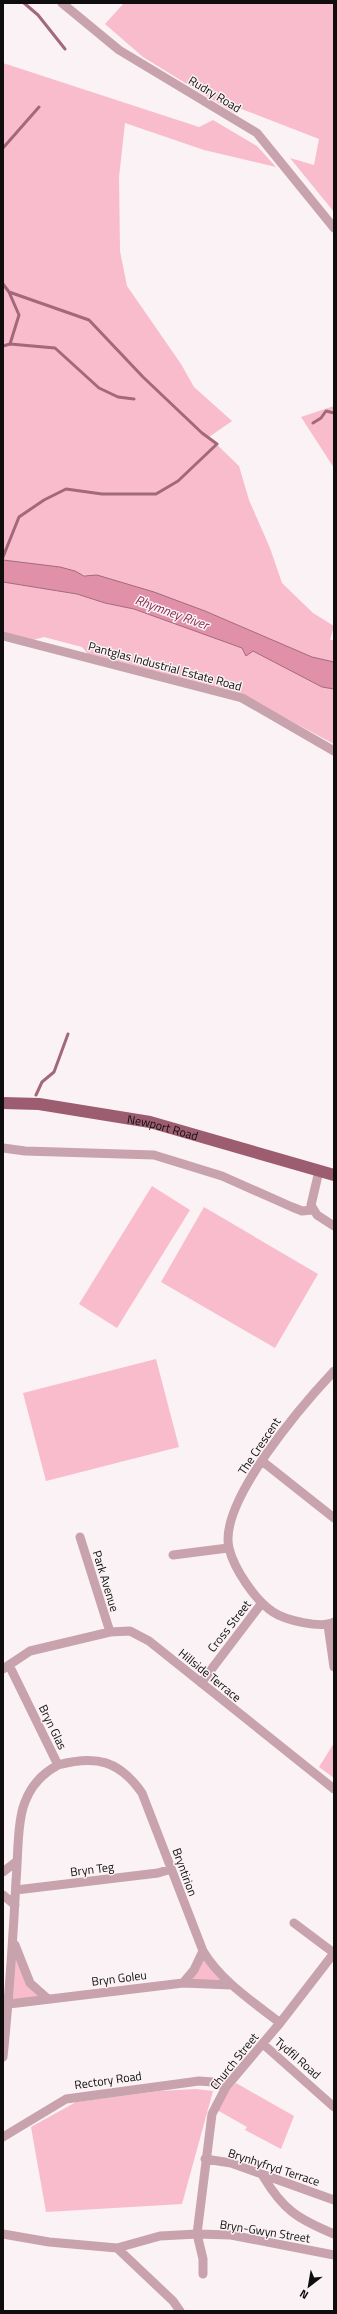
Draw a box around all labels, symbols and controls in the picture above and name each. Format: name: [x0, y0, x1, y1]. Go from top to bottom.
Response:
street label: Rudry Road: [185, 71, 245, 117]
water label: Rhymney River: [133, 589, 213, 635]
street label: Pantglas Industrial Estate Road: [86, 636, 244, 696]
street label: Newport Road: [126, 1109, 201, 1145]
street label: The Crescent: [233, 1413, 286, 1478]
street label: Park Avenue: [88, 1548, 124, 1614]
street label: Cross Street: [203, 1595, 256, 1656]
street label: Hillside Terrace: [174, 1644, 246, 1706]
street label: Bryn Glas: [34, 1701, 72, 1753]
street label: Bryntirion: [167, 1845, 203, 1899]
street label: Bryn Teg: [69, 1857, 115, 1881]
street label: Bryn Goleu: [90, 1965, 148, 1991]
street label: Church Street: [205, 2028, 263, 2094]
street label: Tydfil Road: [271, 2033, 325, 2083]
street label: Rectory Road: [73, 2066, 143, 2094]
street label: Brynhyfryd Terrace: [226, 2143, 322, 2191]
street label: Bryn-Gwyn Street: [218, 2214, 312, 2248]
north arrow: [289, 2266, 329, 2306]
text: N: [296, 2286, 311, 2303]

